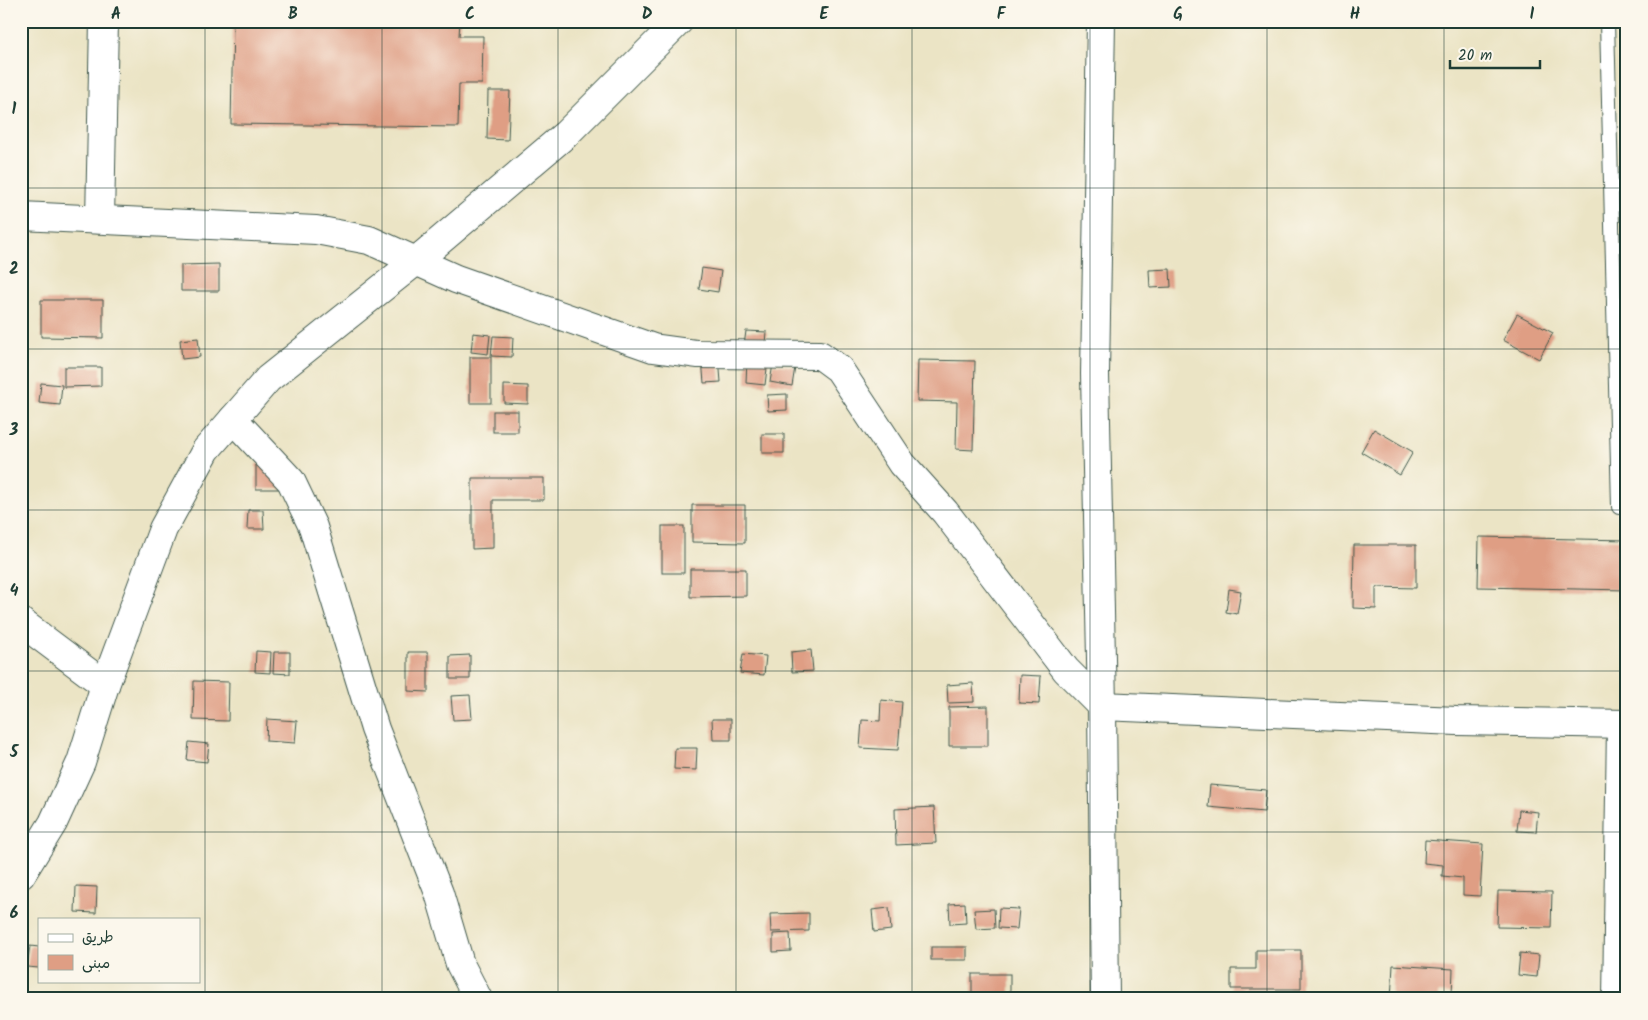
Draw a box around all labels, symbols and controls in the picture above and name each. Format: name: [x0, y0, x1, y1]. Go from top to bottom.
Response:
text: A: [111, 2, 121, 27]
text: B: [288, 2, 298, 27]
text: C: [465, 2, 475, 27]
text: D: [642, 2, 653, 27]
text: E: [820, 2, 830, 27]
text: F: [997, 2, 1007, 27]
text: G: [1173, 2, 1183, 27]
text: H: [1350, 2, 1360, 27]
text: I: [1530, 2, 1535, 27]
scale bar: [1450, 38, 1540, 70]
text: 20 m: [1458, 44, 1492, 68]
text: 1: [12, 97, 17, 122]
text: 2: [9, 257, 19, 282]
text: 3: [9, 418, 19, 443]
text: 4: [10, 579, 19, 604]
text: 5: [9, 740, 20, 765]
text: 6: [10, 901, 19, 926]
legend: [38, 918, 200, 982]
text: طريق: [82, 926, 114, 950]
text: مبنى: [82, 952, 110, 976]

